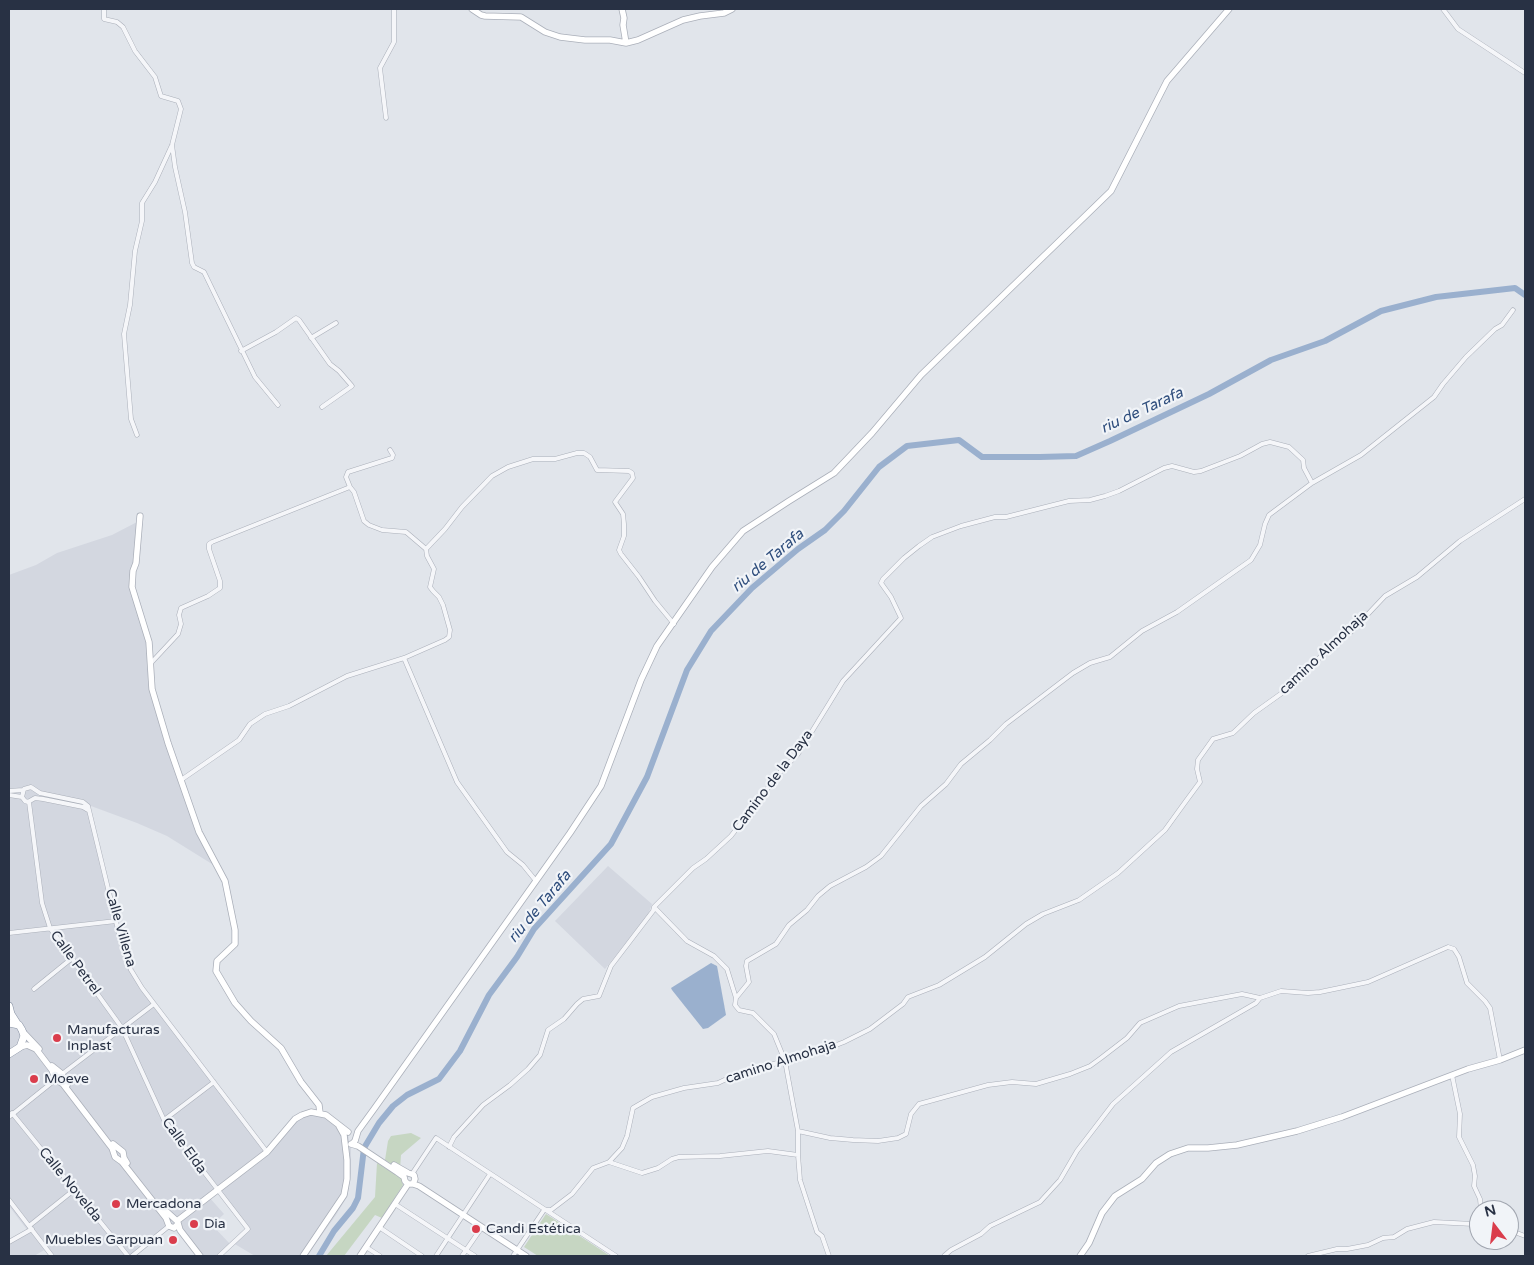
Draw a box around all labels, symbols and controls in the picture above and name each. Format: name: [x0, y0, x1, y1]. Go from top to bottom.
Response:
water label: riu de Tarafa: [1098, 384, 1186, 438]
water label: riu de Tarafa: [728, 526, 808, 596]
street label: camino Almohaja: [1276, 608, 1372, 698]
street label: Camino de la Daya: [729, 727, 817, 835]
water label: riu de Tarafa: [505, 867, 575, 947]
street label: Calle Villena: [101, 887, 139, 969]
street label: Calle Petrel: [46, 928, 104, 998]
place label: Manufacturas Inplast: [67, 1022, 160, 1054]
marker: Manufacturas Inplast: [51, 1032, 63, 1044]
street label: camino Almohaja: [724, 1036, 838, 1088]
place label: Moeve: [44, 1071, 89, 1087]
marker: Moeve: [28, 1073, 40, 1085]
street label: Calle Elda: [158, 1115, 210, 1177]
street label: Calle Novelda: [35, 1144, 105, 1226]
place label: Mercadona: [126, 1196, 201, 1212]
marker: Mercadona: [110, 1198, 122, 1210]
north arrow: [1469, 1200, 1519, 1250]
text: N: [1483, 1201, 1498, 1221]
place label: Dia: [204, 1216, 226, 1232]
marker: Dia: [188, 1218, 200, 1230]
place label: Candi Estética: [486, 1221, 581, 1237]
marker: Candi Estética: [470, 1223, 482, 1235]
place label: Muebles Garpuan: [45, 1232, 163, 1248]
marker: Muebles Garpuan: [167, 1234, 179, 1246]

